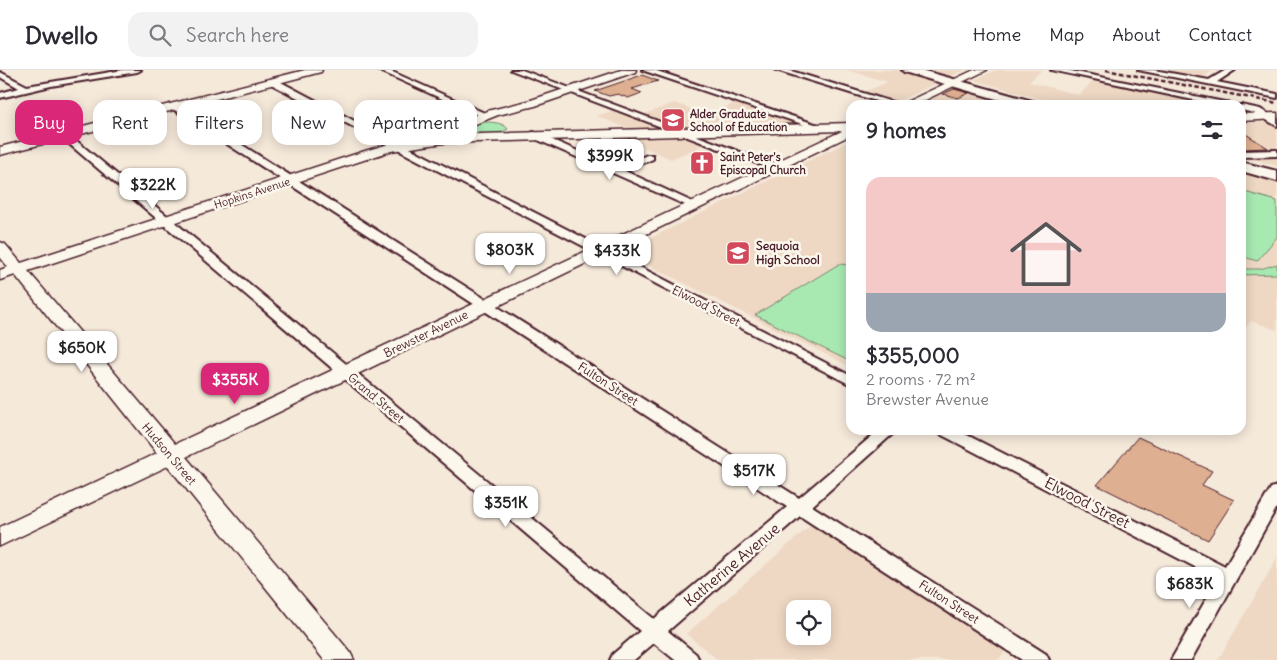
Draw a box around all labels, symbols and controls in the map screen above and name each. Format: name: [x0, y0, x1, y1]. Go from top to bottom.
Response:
search box: [128, 12, 478, 57]
text: Dwello: [25, 20, 98, 50]
icon: search: [146, 21, 174, 49]
text: Search here: [186, 23, 289, 47]
text: Home: [973, 23, 1021, 46]
text: Map: [1049, 23, 1084, 46]
text: About: [1112, 23, 1160, 46]
text: Contact: [1188, 23, 1252, 46]
chip: Buy: [15, 100, 83, 145]
chip: Rent: [93, 100, 167, 145]
chip: Filters: [177, 100, 262, 145]
chip: New: [272, 100, 344, 145]
chip: Apartment: [354, 100, 477, 145]
school or university icon: Alder Graduate School of Education: [660, 107, 686, 133]
place label: Alder Graduate School of Education: [690, 107, 788, 134]
icon: filters: [1198, 116, 1226, 144]
text: 9 homes: [866, 117, 946, 144]
pin: $399K: [575, 138, 645, 181]
text: $399K: [587, 145, 633, 165]
church icon: Saint Peter's Episcopal Church: [689, 150, 715, 176]
place label: Saint Peter's Episcopal Church: [720, 150, 806, 178]
pin: $322K: [118, 168, 188, 210]
text: $322K: [130, 174, 176, 194]
street label: Hopkins Avenue: [212, 174, 292, 212]
icon: home: [1001, 209, 1091, 299]
pin: $803K: [475, 232, 545, 275]
pin: $433K: [582, 234, 652, 276]
place label: Sequoia High School: [756, 238, 820, 268]
text: $803K: [486, 239, 534, 259]
text: $433K: [594, 240, 640, 260]
school or university icon: Sequoia High School: [725, 240, 751, 266]
street label: Elwood Street: [670, 282, 743, 329]
street label: Brewster Avenue: [381, 307, 470, 360]
pin: $650K: [47, 330, 117, 373]
text: $650K: [58, 337, 106, 357]
text: $355,000: [866, 342, 960, 369]
street label: Fulton Street: [575, 359, 641, 409]
pin: $355K: [200, 362, 270, 405]
text: $355K: [212, 369, 258, 389]
text: 2 rooms · 72 m²: [866, 369, 976, 389]
street label: Grand Street: [345, 370, 408, 426]
text: Brewster Avenue: [866, 389, 989, 409]
street label: Hudson Street: [139, 419, 200, 488]
pin: $517K: [719, 454, 789, 496]
text: $517K: [733, 460, 775, 480]
street label: Elwood Street: [1041, 473, 1133, 532]
pin: $351K: [471, 486, 541, 528]
text: $351K: [484, 492, 528, 512]
street label: Katherine Avenue: [680, 519, 784, 610]
pin: $683K: [1155, 566, 1225, 609]
text: $683K: [1167, 573, 1213, 593]
street label: Fulton Street: [916, 577, 982, 627]
map controls: [786, 600, 831, 645]
button: locate: [786, 600, 831, 645]

